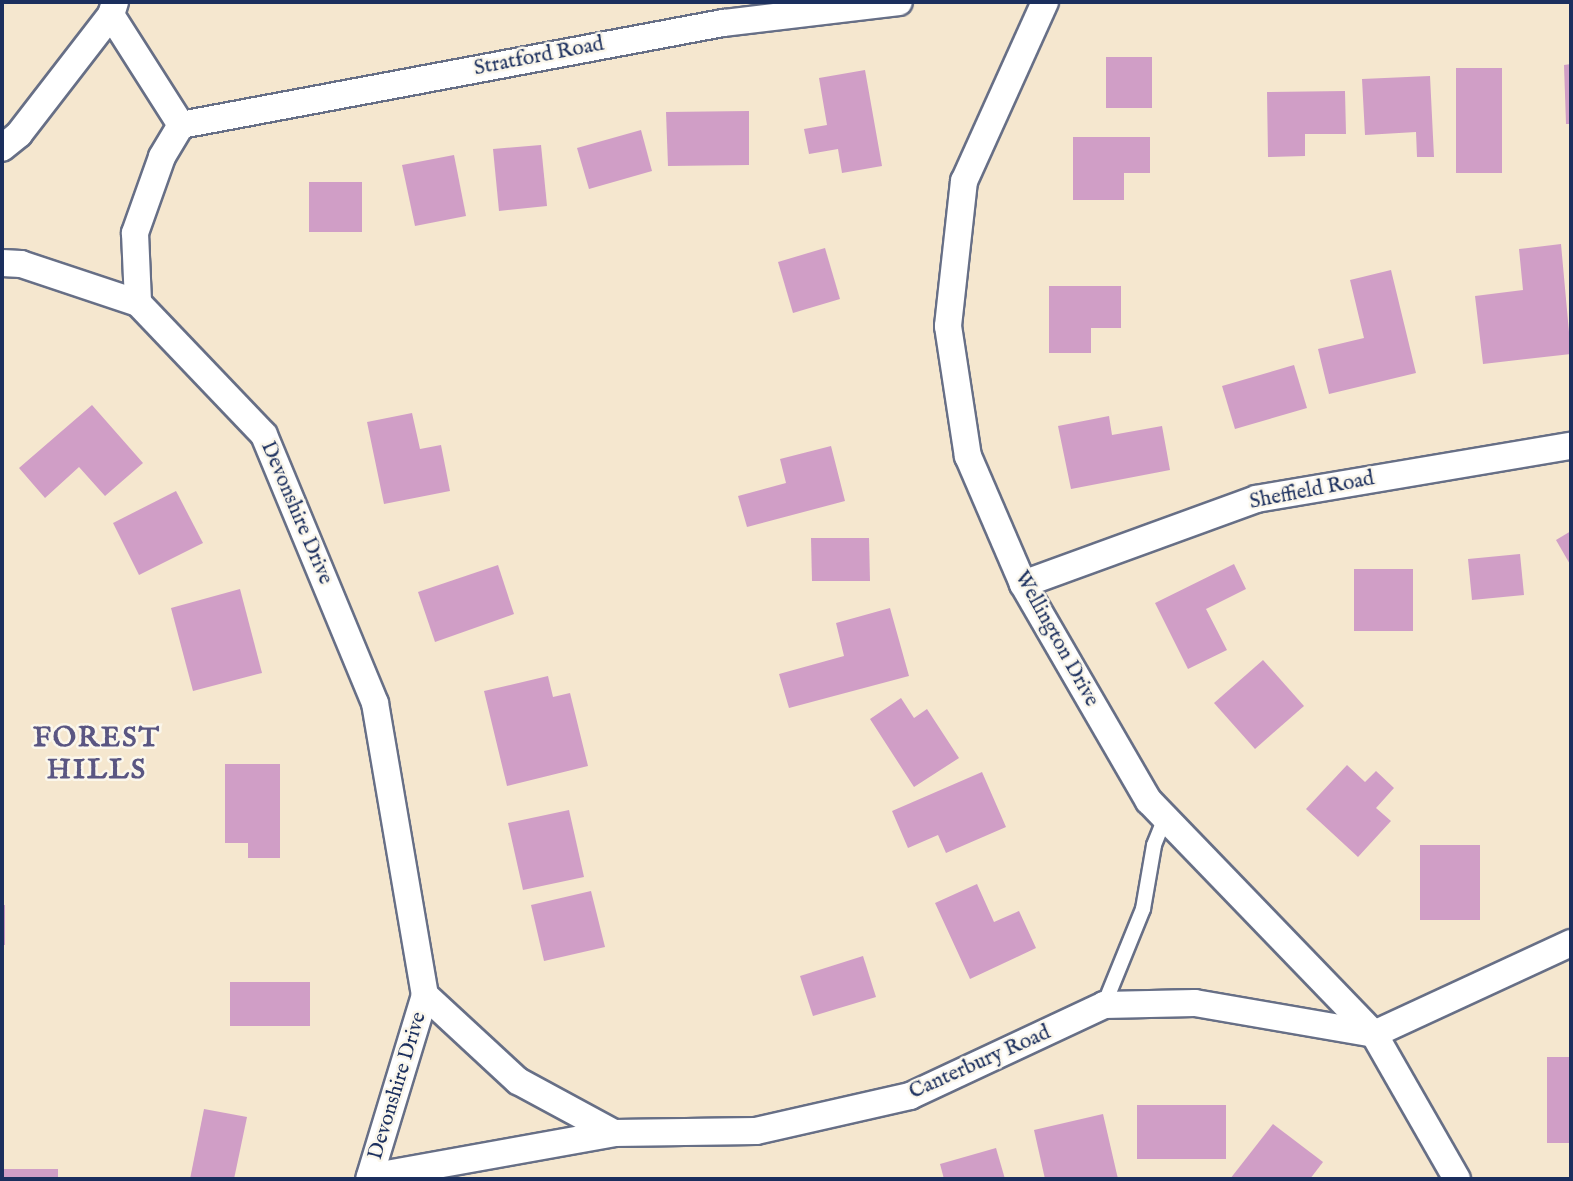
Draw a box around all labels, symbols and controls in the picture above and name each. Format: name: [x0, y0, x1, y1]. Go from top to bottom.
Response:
street label: Stratford Road: [472, 32, 606, 82]
street label: Devonshire Drive: [254, 438, 338, 588]
street label: Sheffield Road: [1248, 467, 1376, 515]
street label: Wellington Drive: [1008, 567, 1104, 711]
district label: FOREST HILLS: [34, 722, 160, 788]
street label: Devonshire Drive: [364, 1009, 432, 1163]
street label: Canterbury Road: [906, 1021, 1054, 1105]

